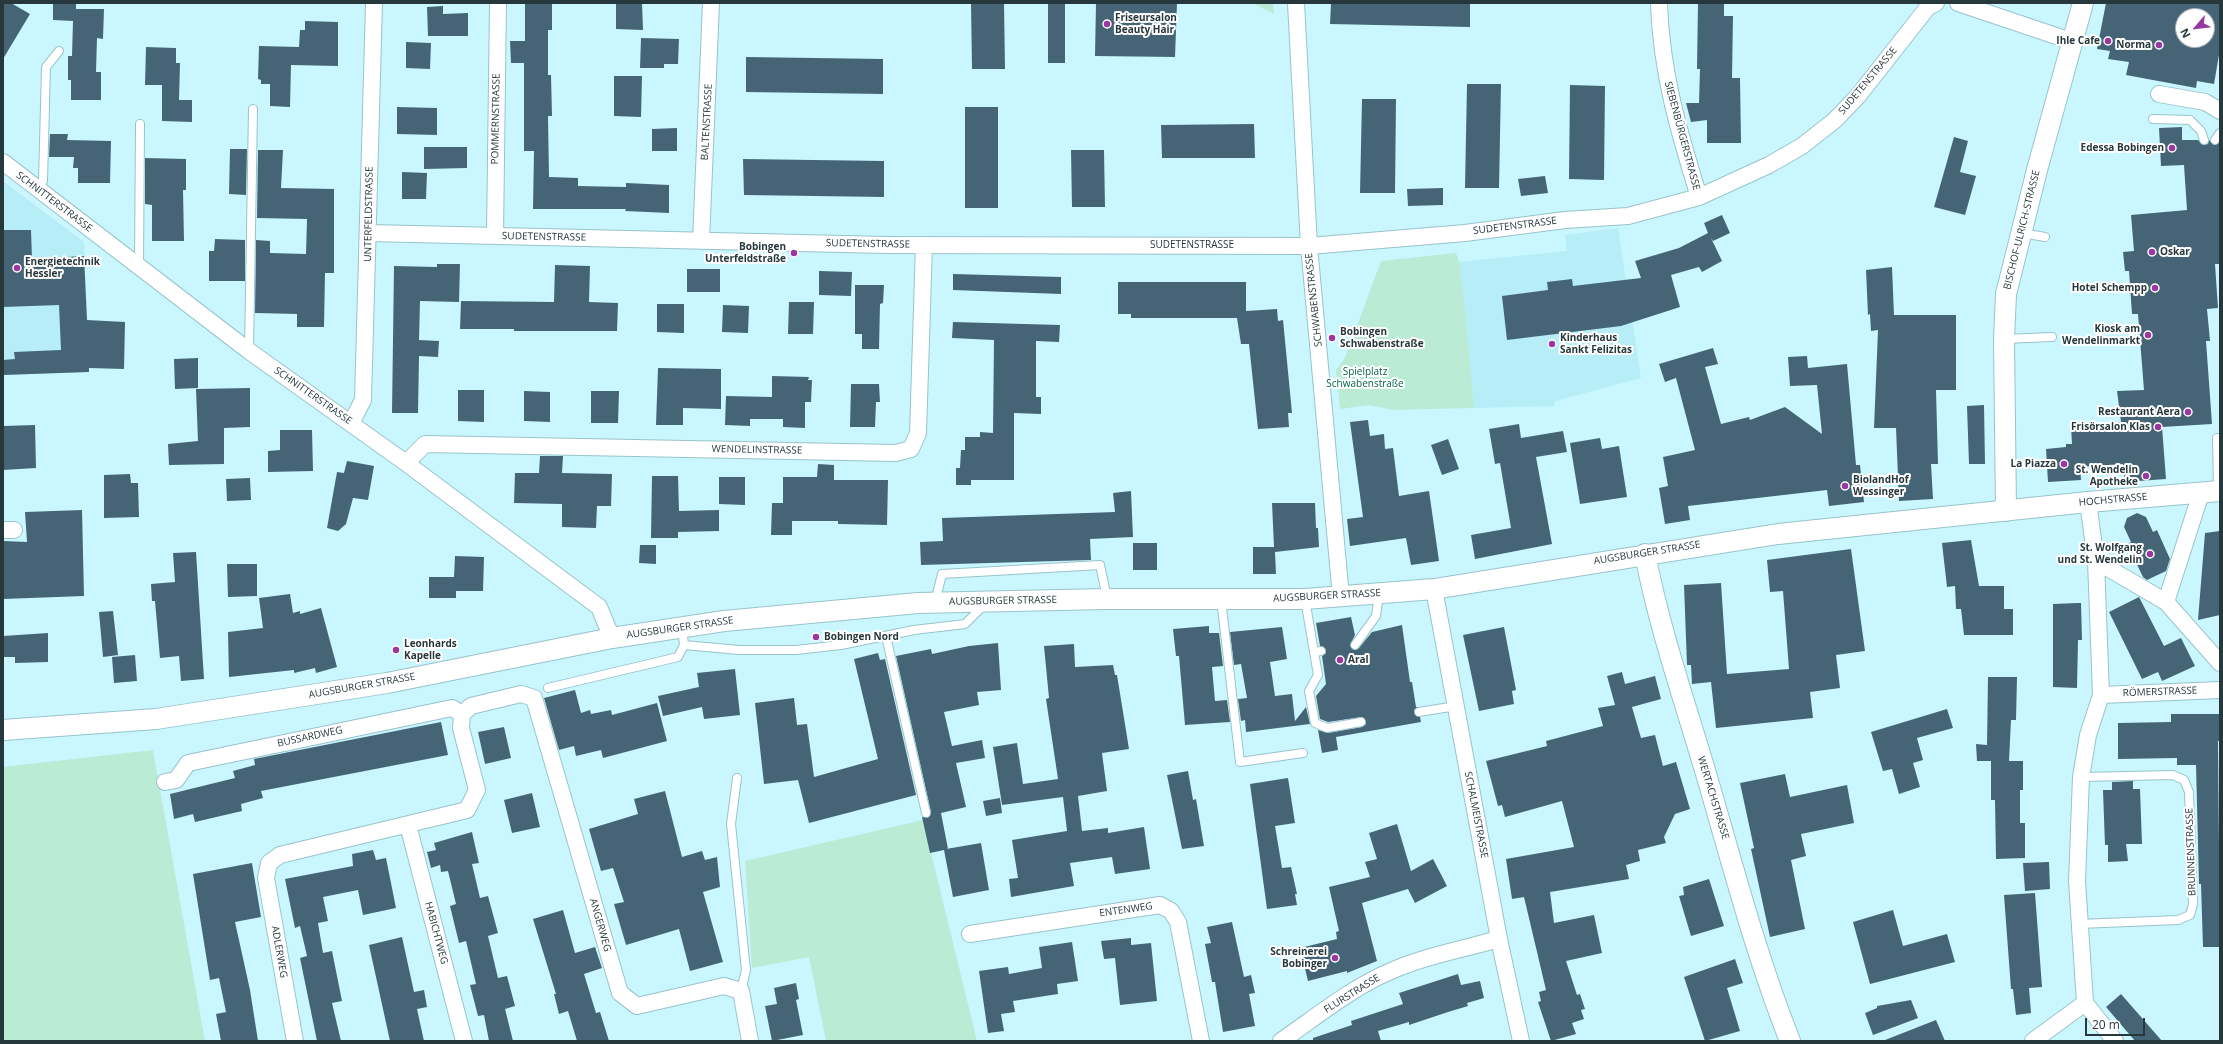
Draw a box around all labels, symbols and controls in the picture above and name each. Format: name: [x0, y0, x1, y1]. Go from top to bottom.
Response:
north arrow: [2175, 8, 2215, 48]
place label: Friseursalon Beauty Hair: [1115, 12, 1177, 36]
marker: Friseursalon Beauty Hair: [1102, 19, 1112, 29]
text: N: [2176, 26, 2194, 41]
place label: Ihle Cafe: [2056, 35, 2100, 47]
marker: Ihle Cafe: [2103, 36, 2113, 46]
place label: Norma: [2116, 39, 2151, 51]
marker: Norma: [2154, 40, 2164, 50]
street label: SUDETENSTRASSE: [1836, 45, 1900, 117]
street label: POMMERNSTRASSE: [489, 73, 503, 165]
street label: SIEBENBÜRGERSTRASSE: [1662, 80, 1702, 192]
street label: BALTENSTRASSE: [699, 83, 715, 161]
place label: Edessa Bobingen: [2081, 142, 2164, 154]
marker: Edessa Bobingen: [2167, 143, 2177, 153]
street label: UNTERFELDSTRASSE: [362, 166, 376, 262]
street label: SCHNITTERSTRASSE: [14, 169, 94, 235]
street label: BISCHOF-ULRICH-STRASSE: [2001, 169, 2043, 291]
street label: SUDETENSTRASSE: [1472, 215, 1558, 237]
street label: SUDETENSTRASSE: [502, 230, 586, 244]
street label: SUDETENSTRASSE: [826, 237, 910, 251]
street label: SUDETENSTRASSE: [1150, 239, 1234, 251]
place label: Bobingen Unterfeldstraße: [705, 241, 786, 264]
place label: Oskar: [2160, 246, 2190, 258]
marker: Oskar: [2147, 247, 2157, 257]
marker: Bobingen Unterfeldstraße: [789, 248, 799, 258]
street label: SCHWABENSTRASSE: [1303, 252, 1325, 348]
place label: Energietechnik Hessler: [25, 256, 100, 280]
marker: Energietechnik Hessler: [12, 263, 22, 273]
place label: Hotel Schempp: [2072, 282, 2147, 294]
marker: Hotel Schempp: [2150, 283, 2160, 293]
place label: Kiosk am Wendelinmarkt: [2062, 323, 2140, 346]
place label: Bobingen Schwabenstraße: [1340, 326, 1424, 350]
marker: Kiosk am Wendelinmarkt: [2143, 330, 2153, 340]
place label: Kinderhaus Sankt Felizitas: [1560, 332, 1632, 356]
marker: Bobingen Schwabenstraße: [1327, 333, 1337, 343]
marker: Kinderhaus Sankt Felizitas: [1547, 339, 1557, 349]
street label: SCHNITTERSTRASSE: [272, 365, 354, 427]
park label: Spielplatz Schwabenstraße: [1326, 366, 1404, 390]
place label: Restaurant Aera: [2098, 406, 2180, 418]
marker: Restaurant Aera: [2183, 407, 2193, 417]
place label: Frisörsalon Klas: [2071, 421, 2150, 433]
marker: Frisörsalon Klas: [2153, 422, 2163, 432]
street label: WENDELINSTRASSE: [712, 443, 802, 457]
place label: La Piazza: [2011, 458, 2056, 470]
marker: La Piazza: [2059, 459, 2069, 469]
place label: St. Wendelin Apotheke: [2076, 464, 2138, 488]
marker: St. Wendelin Apotheke: [2141, 471, 2151, 481]
place label: BiolandHof Wessinger: [1853, 474, 1909, 498]
marker: BiolandHof Wessinger: [1840, 481, 1850, 491]
street label: HOCHSTRASSE: [2078, 491, 2148, 509]
street label: AUGSBURGER STRASSE: [1593, 539, 1701, 567]
place label: St. Wolfgang und St. Wendelin: [2058, 542, 2142, 566]
marker: St. Wolfgang und St. Wendelin: [2145, 549, 2155, 559]
street label: AUGSBURGER STRASSE: [1273, 587, 1381, 605]
street label: AUGSBURGER STRASSE: [949, 594, 1057, 608]
street label: AUGSBURGER STRASSE: [626, 615, 734, 641]
place label: Bobingen Nord: [824, 631, 899, 643]
marker: Bobingen Nord: [811, 632, 821, 642]
place label: Leonhards Kapelle: [404, 638, 457, 662]
marker: Leonhards Kapelle: [391, 645, 401, 655]
place label: Aral: [1348, 654, 1369, 666]
marker: Aral: [1335, 655, 1345, 665]
street label: AUGSBURGER STRASSE: [308, 671, 416, 701]
street label: RÖMERSTRASSE: [2122, 685, 2198, 699]
street label: BUSSARDWEG: [276, 724, 344, 750]
street label: WERTACHSTRASSE: [1695, 755, 1731, 841]
street label: SCHALMEISTRASSE: [1462, 771, 1490, 859]
street label: BRUNNENSTRASSE: [2183, 808, 2199, 896]
street label: ANGERWEG: [587, 897, 613, 953]
street label: HABICHTWEG: [422, 900, 450, 966]
street label: ENTENWEG: [1099, 900, 1153, 920]
street label: ADLERWEG: [269, 925, 289, 979]
place label: Schreinerei Bobinger: [1270, 946, 1327, 970]
marker: Schreinerei Bobinger: [1330, 953, 1340, 963]
street label: FLURSTRASSE: [1322, 972, 1382, 1016]
scale bar: [2087, 1010, 2147, 1036]
text: 20 m: [2092, 1016, 2120, 1033]

